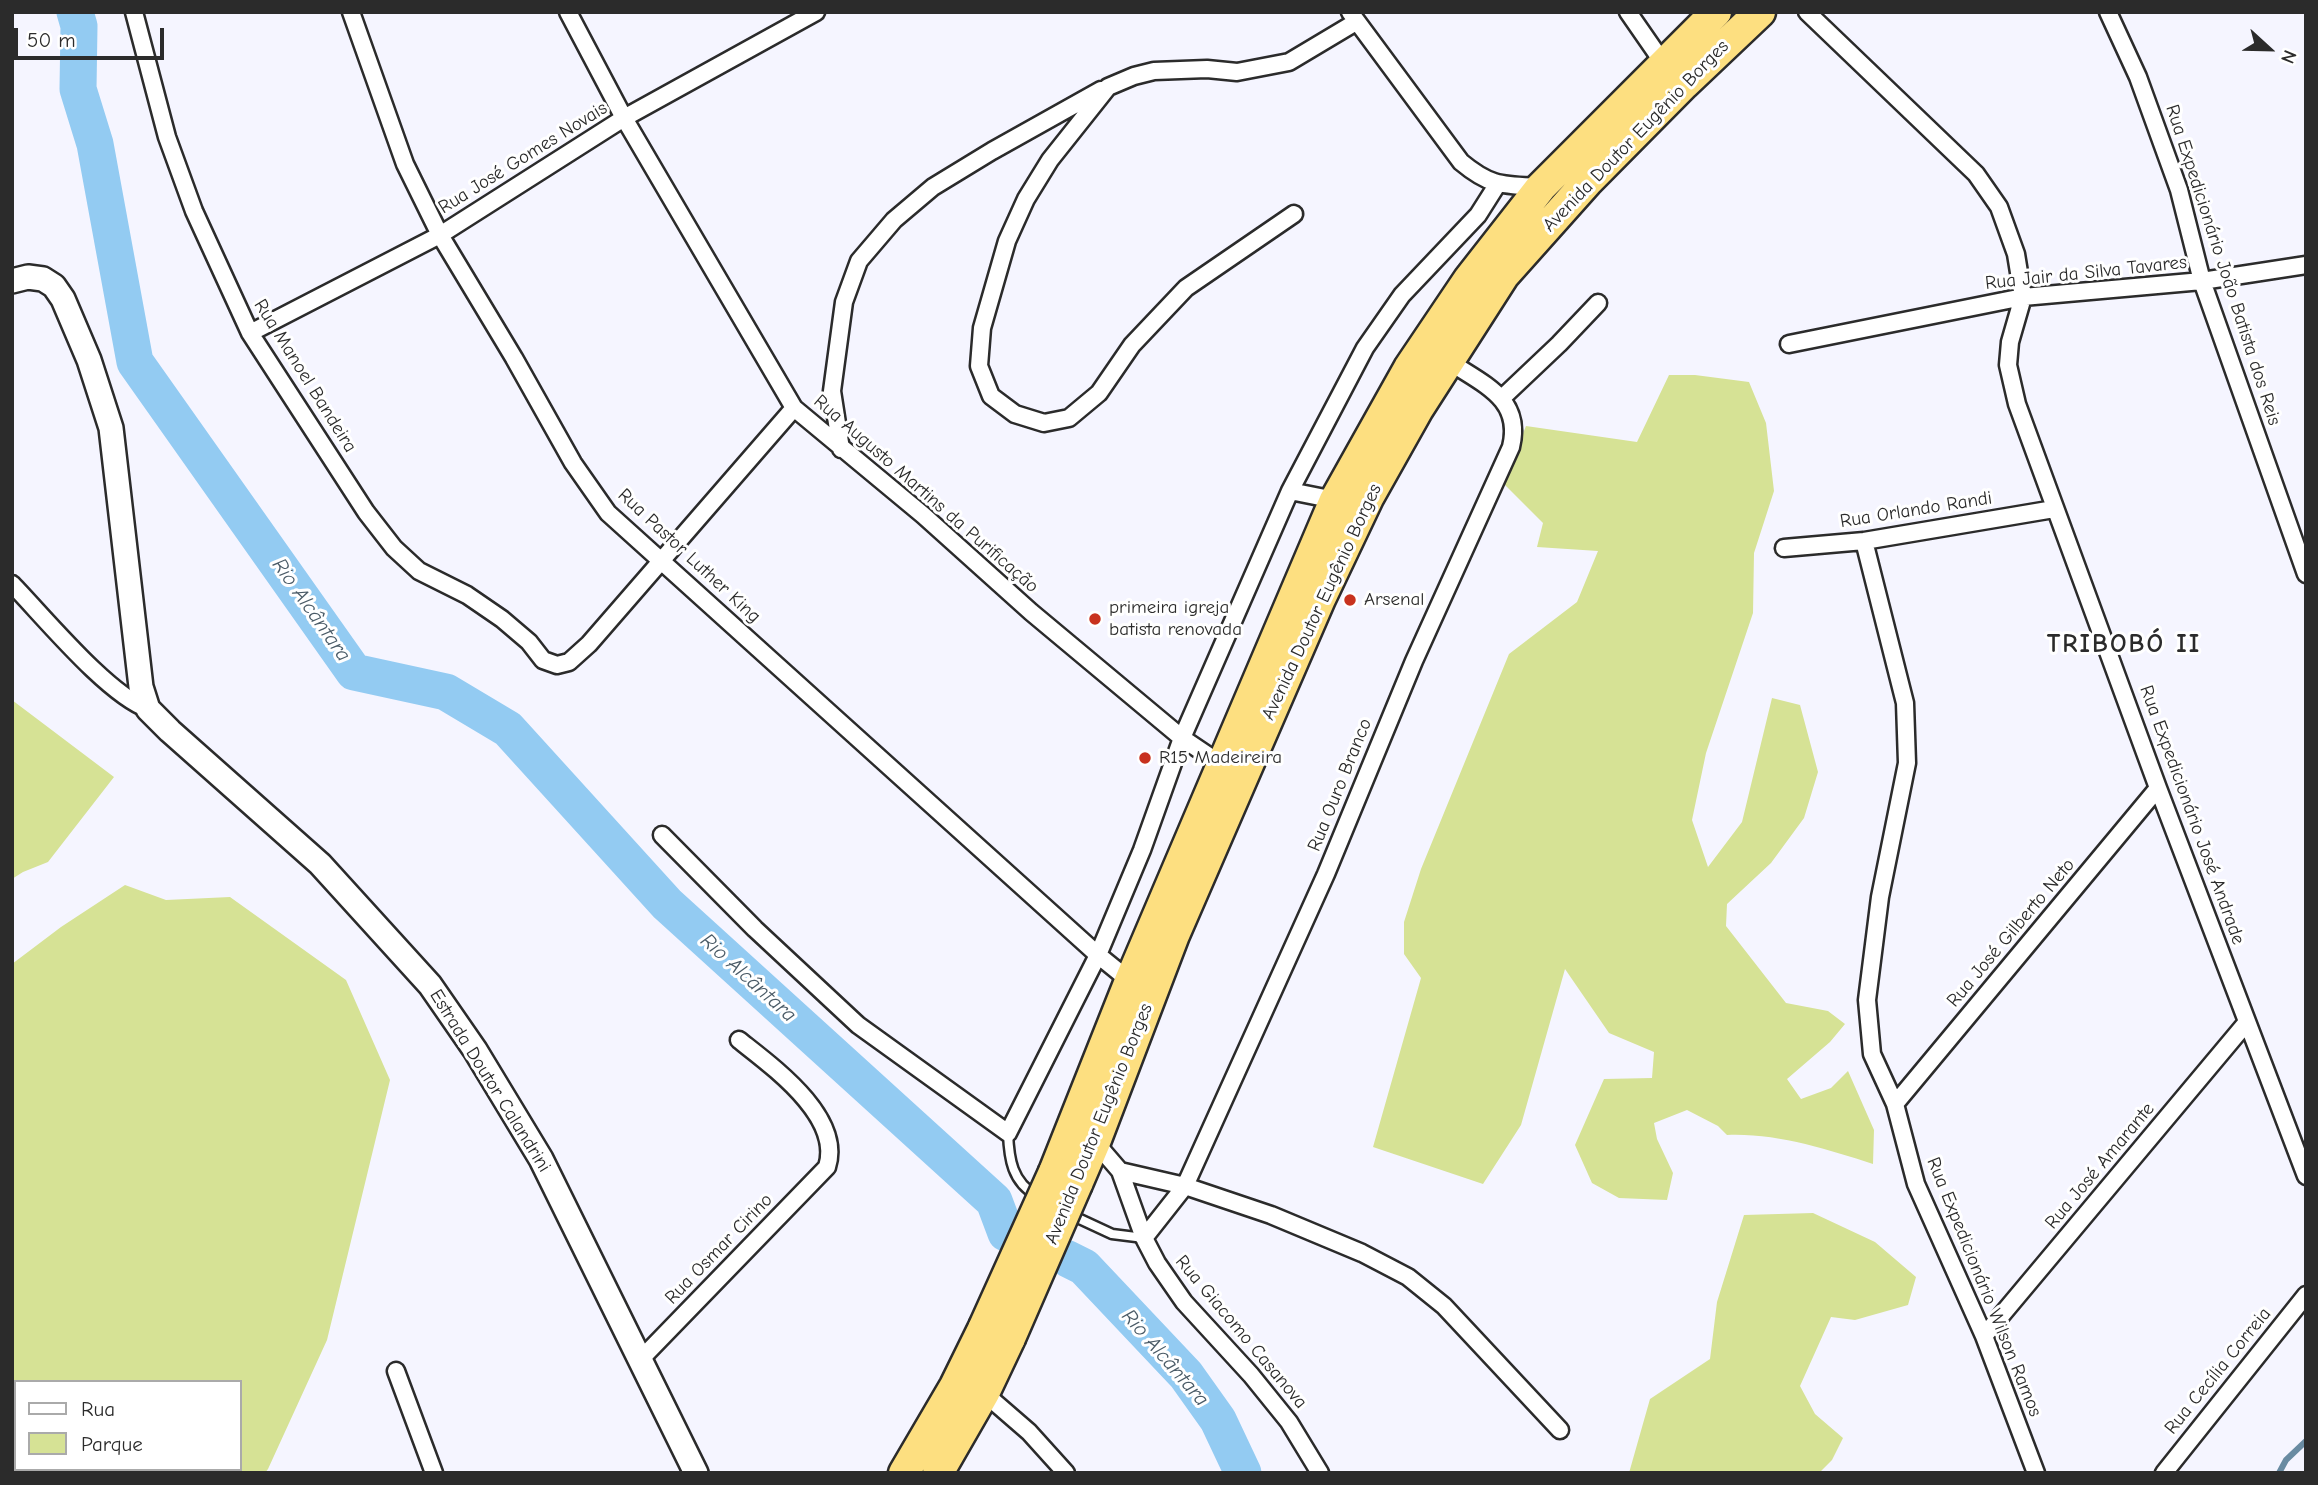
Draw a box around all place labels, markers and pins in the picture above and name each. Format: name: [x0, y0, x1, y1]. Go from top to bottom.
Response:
place label: Arsenal: [1364, 589, 1424, 611]
marker: Arsenal: [1342, 592, 1358, 608]
place label: primeira igreja batista renovada: [1109, 597, 1242, 641]
marker: primeira igreja batista renovada: [1087, 611, 1103, 627]
place label: R15 Madeireira: [1159, 747, 1282, 769]
marker: R15 Madeireira: [1137, 750, 1153, 766]

